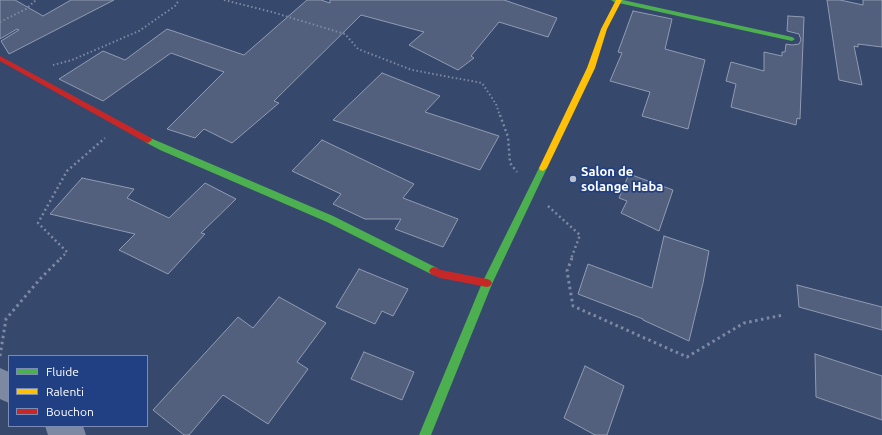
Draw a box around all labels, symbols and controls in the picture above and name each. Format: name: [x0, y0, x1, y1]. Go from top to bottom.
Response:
place label: Salon de solange Haba: [581, 164, 663, 195]
marker: Salon de solange Haba: [568, 174, 578, 184]
legend: [8, 355, 148, 427]
text: Fluide: [46, 365, 79, 378]
text: Ralenti: [46, 385, 84, 398]
text: Bouchon: [46, 405, 94, 418]

